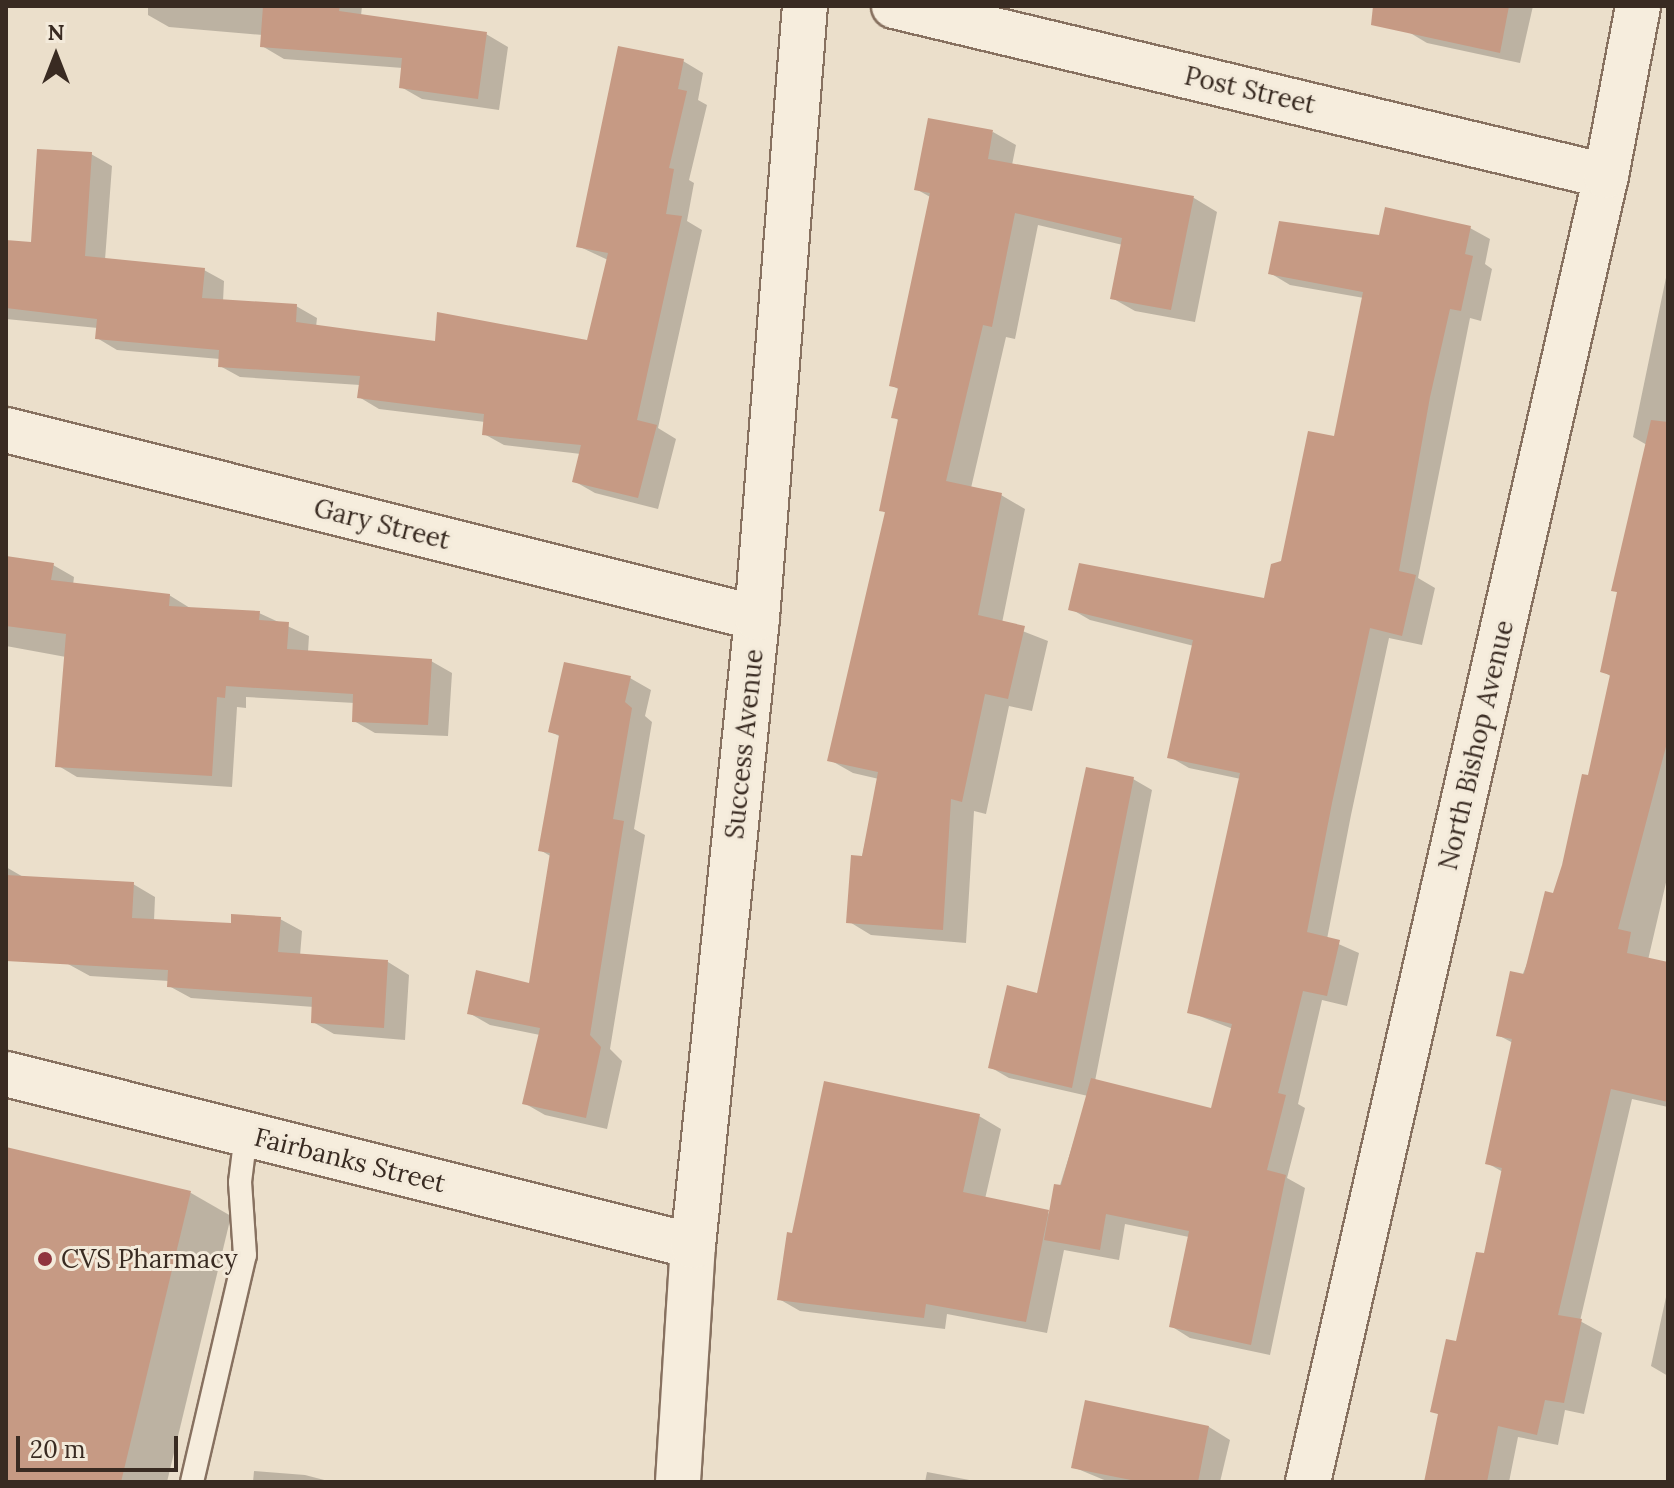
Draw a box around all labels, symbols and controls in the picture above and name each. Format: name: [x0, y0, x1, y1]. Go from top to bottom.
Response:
north arrow: [16, 16, 96, 96]
text: N: [47, 18, 65, 46]
street label: Post Street: [1182, 60, 1318, 120]
street label: Gary Street: [311, 492, 453, 556]
street label: North Bishop Avenue: [1432, 617, 1520, 873]
street label: Success Avenue: [719, 648, 769, 840]
street label: Fairbanks Street: [251, 1121, 449, 1199]
place label: CVS Pharmacy: [61, 1243, 238, 1275]
marker: CVS Pharmacy: [36, 1250, 54, 1268]
scale bar: [20, 1420, 182, 1470]
text: 20 m: [30, 1434, 86, 1465]

